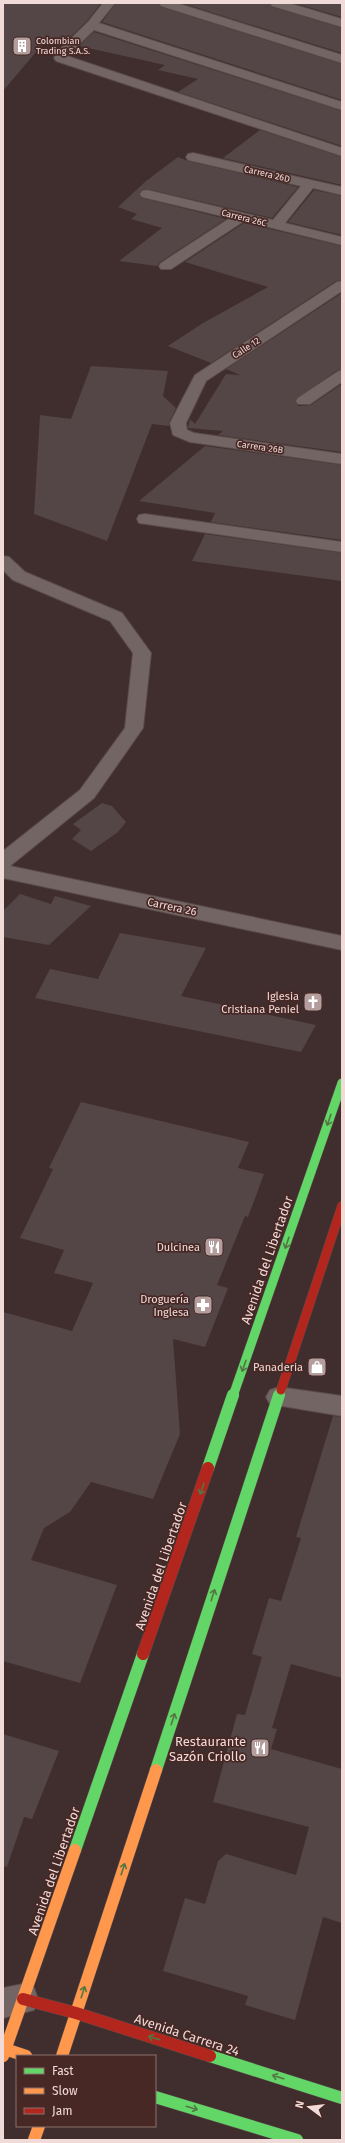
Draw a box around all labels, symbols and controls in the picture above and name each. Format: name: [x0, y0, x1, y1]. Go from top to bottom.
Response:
building icon: Colombian Trading S.A.S.: [11, 35, 33, 57]
place label: Colombian Trading S.A.S.: [36, 36, 90, 56]
street label: Carrera 26D: [243, 164, 291, 184]
street label: Carrera 26C: [220, 208, 268, 228]
street label: Calle 12: [230, 335, 262, 361]
street label: Carrera 26B: [236, 439, 284, 455]
street label: Carrera 26: [146, 895, 198, 919]
place label: Iglesia Cristiana Peniel: [221, 990, 299, 1016]
church icon: Iglesia Cristiana Peniel: [302, 991, 324, 1013]
one-way arrow: [325, 1114, 333, 1126]
street label: Avenida del Libertador: [238, 1194, 296, 1326]
restaurant icon: Dulcinea: [203, 1236, 225, 1258]
one-way arrow: [282, 1237, 290, 1249]
place label: Dulcinea: [157, 1241, 200, 1254]
place label: Droguería Inglesa: [140, 1293, 189, 1319]
pharmacy icon: Droguería Inglesa: [192, 1294, 214, 1316]
shop icon: Panaderia: [306, 1356, 328, 1378]
one-way arrow: [240, 1359, 247, 1372]
place label: Panaderia: [253, 1361, 303, 1374]
one-way arrow: [197, 1482, 205, 1494]
street label: Avenida del Libertador: [132, 1500, 190, 1632]
one-way arrow: [210, 1589, 217, 1602]
one-way arrow: [169, 1713, 177, 1725]
place label: Restaurante Sazón Criollo: [169, 1734, 246, 1764]
restaurant icon: Restaurante Sazón Criollo: [249, 1737, 271, 1759]
street label: Avenida del Libertador: [25, 1805, 83, 1937]
one-way arrow: [120, 1862, 127, 1875]
one-way arrow: [79, 1987, 87, 1999]
street label: Avenida Carrera 24: [133, 2011, 241, 2059]
one-way arrow: [148, 2034, 161, 2041]
legend: [16, 2055, 156, 2127]
text: Fast: [52, 2064, 74, 2078]
one-way arrow: [272, 2073, 285, 2080]
text: Slow: [52, 2084, 78, 2098]
north arrow: [289, 2087, 329, 2127]
text: N: [293, 2099, 307, 2110]
text: Jam: [52, 2104, 72, 2118]
one-way arrow: [186, 2105, 199, 2112]

